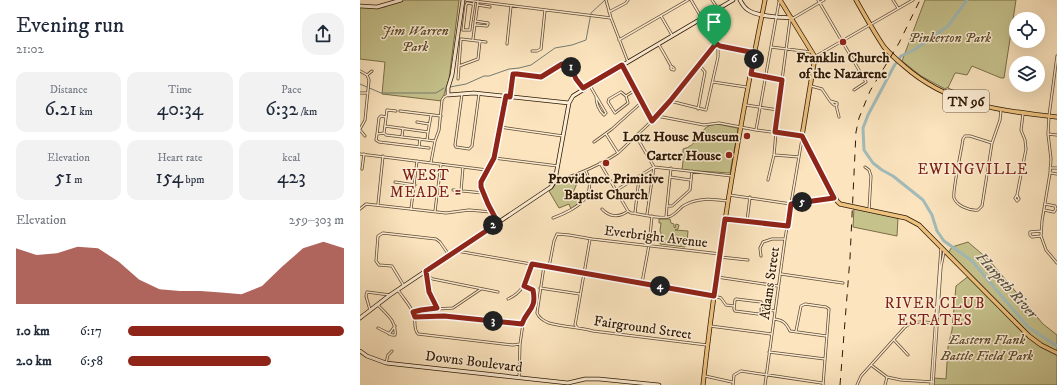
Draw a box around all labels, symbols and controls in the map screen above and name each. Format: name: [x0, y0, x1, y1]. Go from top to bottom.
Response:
pin: [697, 5, 731, 46]
icon: arrive: [703, 11, 725, 33]
text: Evening run: [16, 12, 124, 39]
map controls: [1009, 12, 1045, 92]
button: locate: [1009, 12, 1045, 48]
button: share: [302, 13, 344, 55]
park label: Jim Warren Park: [381, 22, 449, 56]
park label: Pinkerton Park: [909, 29, 991, 47]
marker: Franklin Church of the Nazarene: [838, 37, 848, 47]
text: 21:02: [16, 41, 44, 57]
pin: 6: [744, 49, 764, 69]
place label: Franklin Church of the Nazarene: [796, 49, 890, 83]
text: 6: [751, 52, 757, 66]
button: layers: [1009, 56, 1045, 92]
pin: 1: [561, 57, 581, 77]
text: 1: [569, 60, 573, 74]
text: Distance: [50, 83, 88, 97]
text: Time: [168, 83, 192, 97]
text: Pace: [281, 83, 302, 97]
road number: TN 96: [943, 90, 989, 112]
text: 6.21: [44, 97, 77, 122]
text: 40:34: [157, 97, 203, 122]
text: 6:32: [265, 97, 298, 122]
text: km: [77, 105, 93, 119]
text: /km: [298, 105, 317, 119]
place label: Lotz House Museum: [623, 128, 739, 146]
marker: Lotz House Museum: [742, 131, 752, 141]
place label: Carter House: [646, 147, 721, 165]
marker: Carter House: [724, 150, 734, 160]
text: Elevation: [47, 151, 90, 165]
text: Heart rate: [157, 151, 203, 165]
text: kcal: [282, 151, 300, 165]
marker: Providence Primitive Baptist Church: [601, 158, 611, 168]
district label: EWINGVILLE: [917, 160, 1029, 179]
text: 51: [55, 165, 72, 190]
text: 154: [156, 165, 183, 190]
text: 423: [277, 165, 306, 190]
district label: WEST MEADE =: [390, 166, 462, 202]
place label: Providence Primitive Baptist Church: [548, 170, 664, 204]
text: m: [72, 173, 83, 187]
text: bpm: [183, 173, 204, 187]
pin: 5: [792, 192, 812, 212]
text: 5: [799, 195, 805, 209]
text: Elevation: [16, 212, 66, 228]
text: 259–303 m: [289, 212, 344, 228]
pin: 2: [483, 215, 503, 235]
text: 2: [490, 218, 496, 232]
street label: Everbright Avenue: [603, 222, 709, 252]
street label: Adams Street: [756, 245, 784, 321]
water label: Harpeth River: [971, 247, 1043, 324]
pin: 4: [650, 276, 670, 296]
text: 4: [657, 279, 663, 293]
district label: RIVER CLUB ESTATES: [884, 294, 986, 330]
pin: 3: [483, 311, 503, 331]
street label: Fairground Street: [593, 312, 694, 344]
text: 3: [491, 314, 495, 328]
text: 1.0 km: [16, 323, 50, 339]
text: 6:17: [80, 323, 102, 339]
park label: Eastern Flank Battle Field Park: [940, 331, 1033, 365]
street label: Downs Boulevard: [424, 347, 524, 377]
text: 2.0 km: [16, 353, 52, 369]
text: 6:58: [80, 353, 103, 369]

